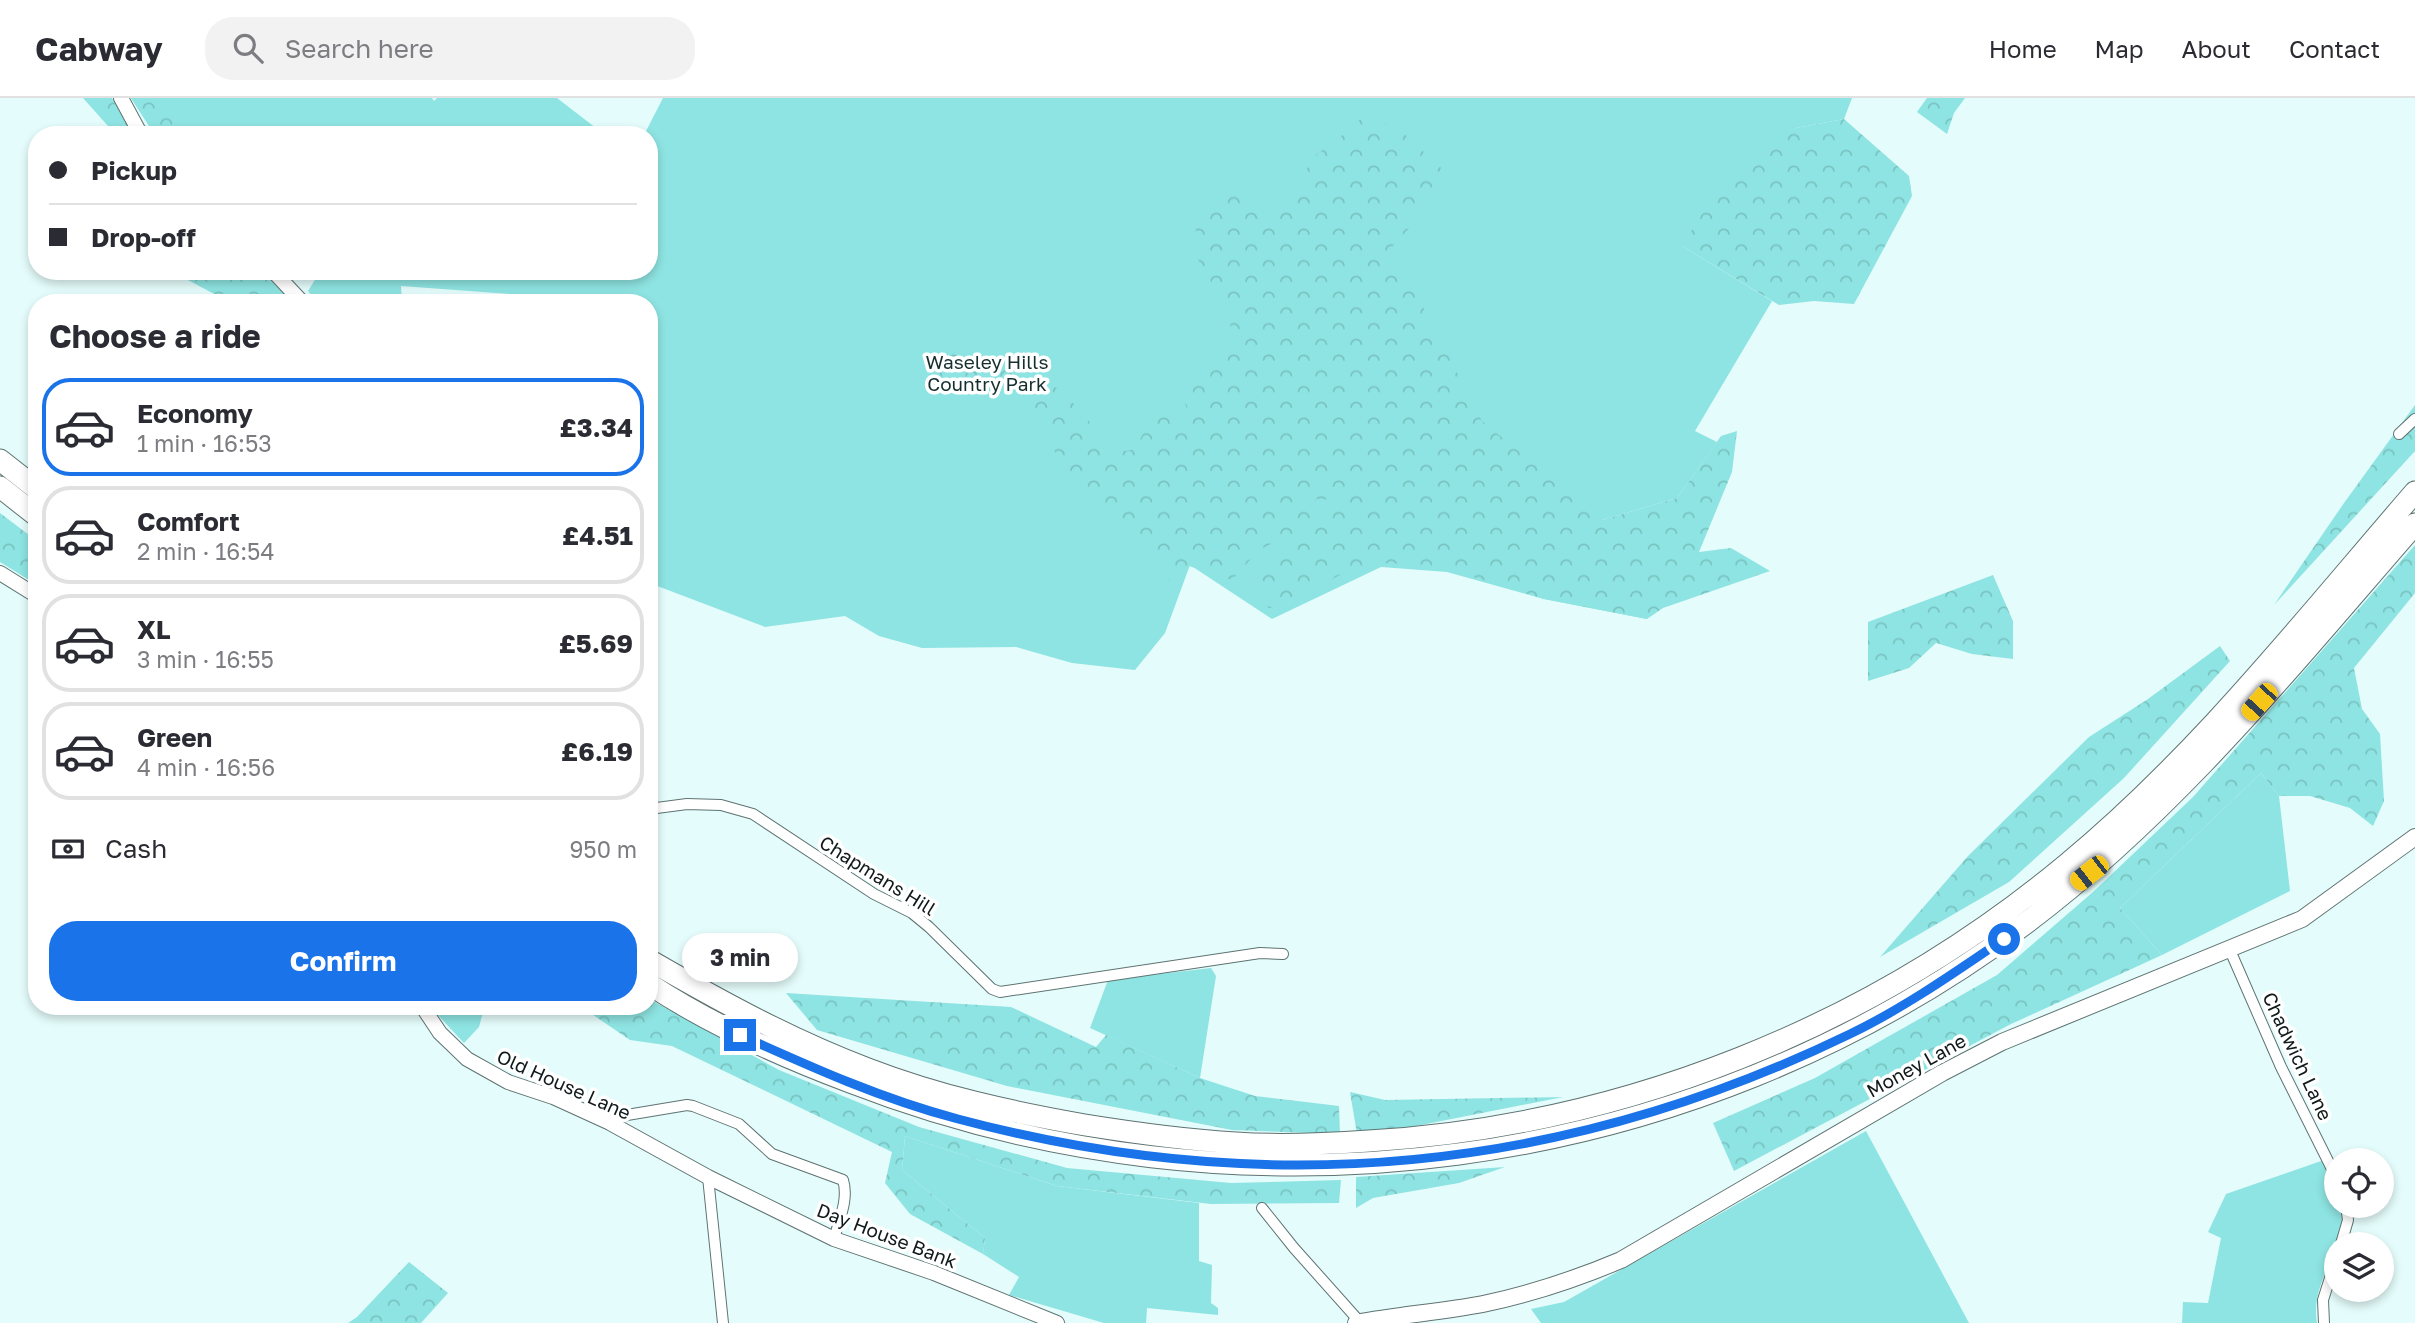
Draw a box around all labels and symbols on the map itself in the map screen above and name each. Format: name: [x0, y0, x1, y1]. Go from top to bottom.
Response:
park label: Waseley Hills Country Park: [926, 350, 1049, 395]
car: [2238, 679, 2281, 725]
street label: Chapmans Hill: [816, 830, 940, 920]
car: [2066, 852, 2113, 894]
route start: [1988, 923, 2020, 955]
callout: 3 min: [682, 934, 798, 982]
street label: Chadwich Lane: [2258, 988, 2338, 1124]
route end: [724, 1019, 756, 1051]
street label: Money Lane: [1862, 1028, 1970, 1102]
street label: Old House Lane: [494, 1044, 634, 1124]
street label: Day House Bank: [814, 1198, 961, 1272]

